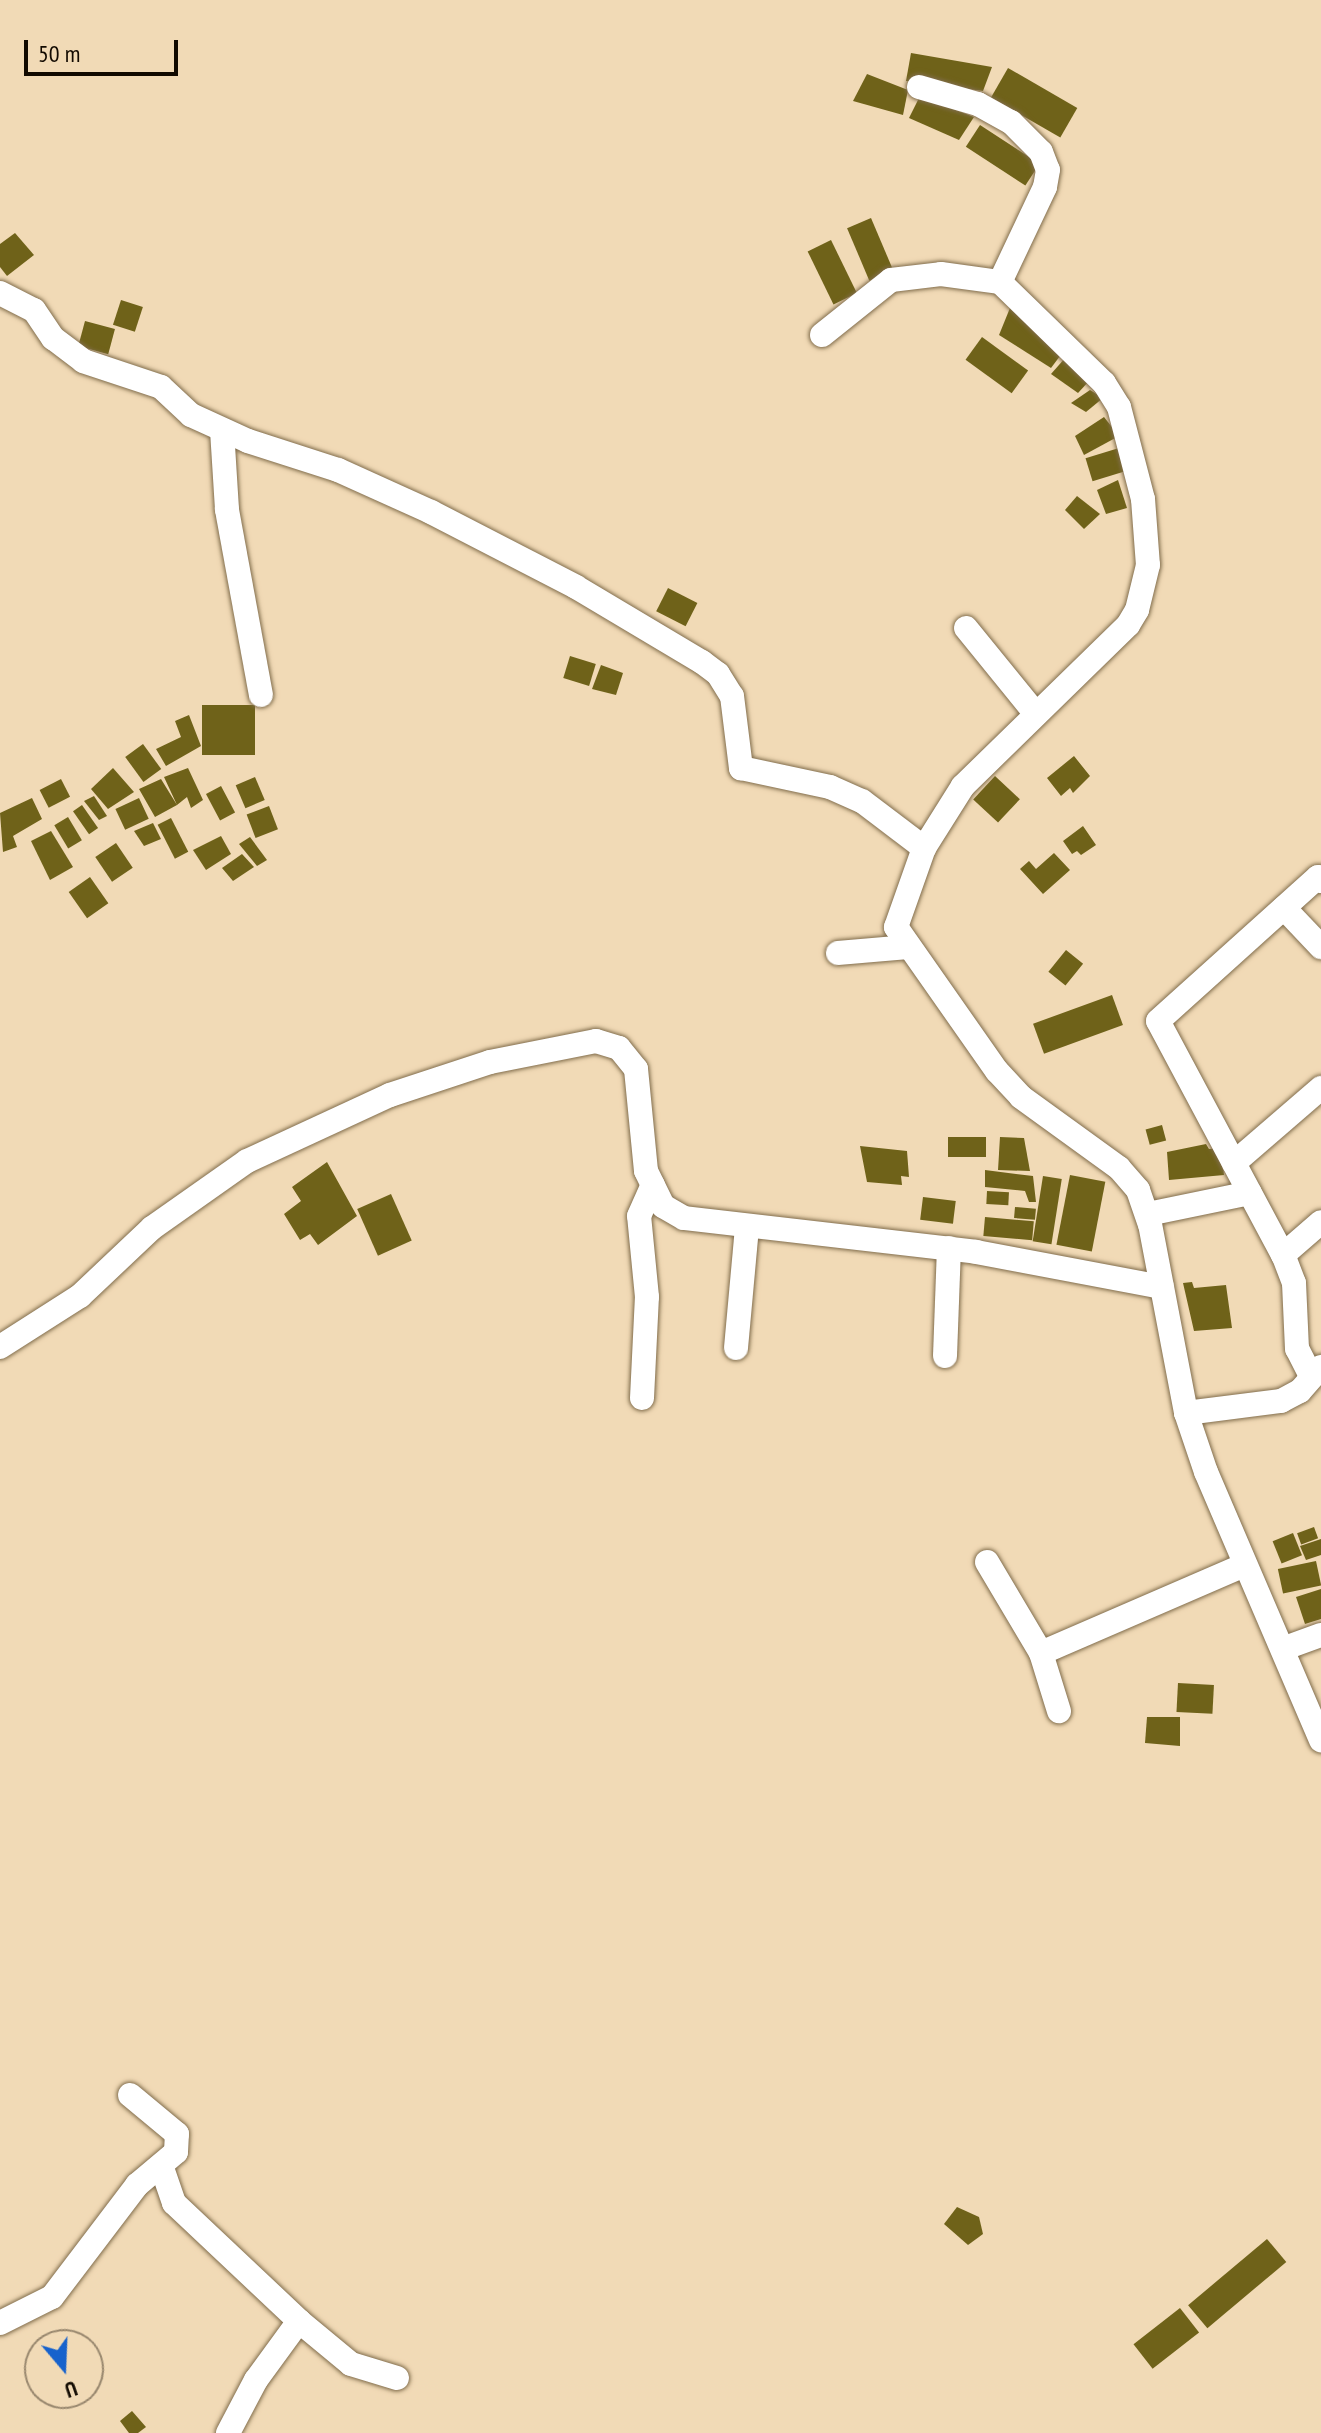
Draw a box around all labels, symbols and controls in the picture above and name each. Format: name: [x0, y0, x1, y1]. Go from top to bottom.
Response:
scale bar: [28, 24, 182, 74]
text: 50 m: [38, 38, 80, 69]
north arrow: [24, 2329, 104, 2409]
text: U: [61, 2375, 81, 2405]

